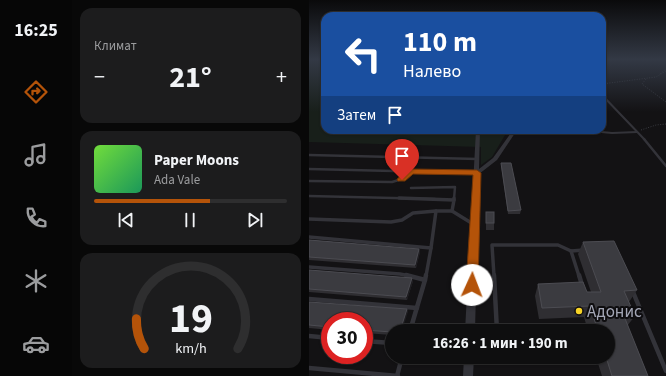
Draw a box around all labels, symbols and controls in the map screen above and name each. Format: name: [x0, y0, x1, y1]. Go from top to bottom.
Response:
text: 16:25: [14, 18, 58, 43]
text: 110 m: [403, 22, 477, 62]
icon: left: [337, 28, 389, 80]
text: Климат: [94, 37, 137, 55]
text: 21°: [169, 56, 212, 99]
text: Налево: [403, 59, 461, 84]
text: −: [94, 61, 105, 93]
text: +: [276, 61, 287, 93]
icon: directions: [22, 78, 50, 106]
icon: arrive: [384, 104, 406, 126]
text: Затем: [337, 105, 376, 126]
pin: [385, 139, 419, 180]
icon: music: [22, 141, 50, 169]
icon: arrive: [391, 145, 413, 167]
text: Paper Moons: [154, 150, 239, 171]
text: Ada Vale: [154, 171, 200, 189]
icon: phone: [22, 204, 50, 232]
icon: previous: [115, 209, 137, 231]
icon: pause: [179, 209, 201, 231]
icon: next: [244, 209, 266, 231]
position arrow: [451, 264, 493, 306]
icon: climate: [22, 267, 50, 295]
text: 19: [169, 288, 212, 348]
place label: Адонис: [587, 300, 642, 324]
marker: Адонис: [574, 306, 584, 316]
speed limit sign: 30: [321, 312, 373, 364]
icon: car: [22, 330, 50, 358]
text: 16:26 · 1 мин · 190 m: [432, 333, 568, 354]
text: km/h: [175, 337, 206, 358]

